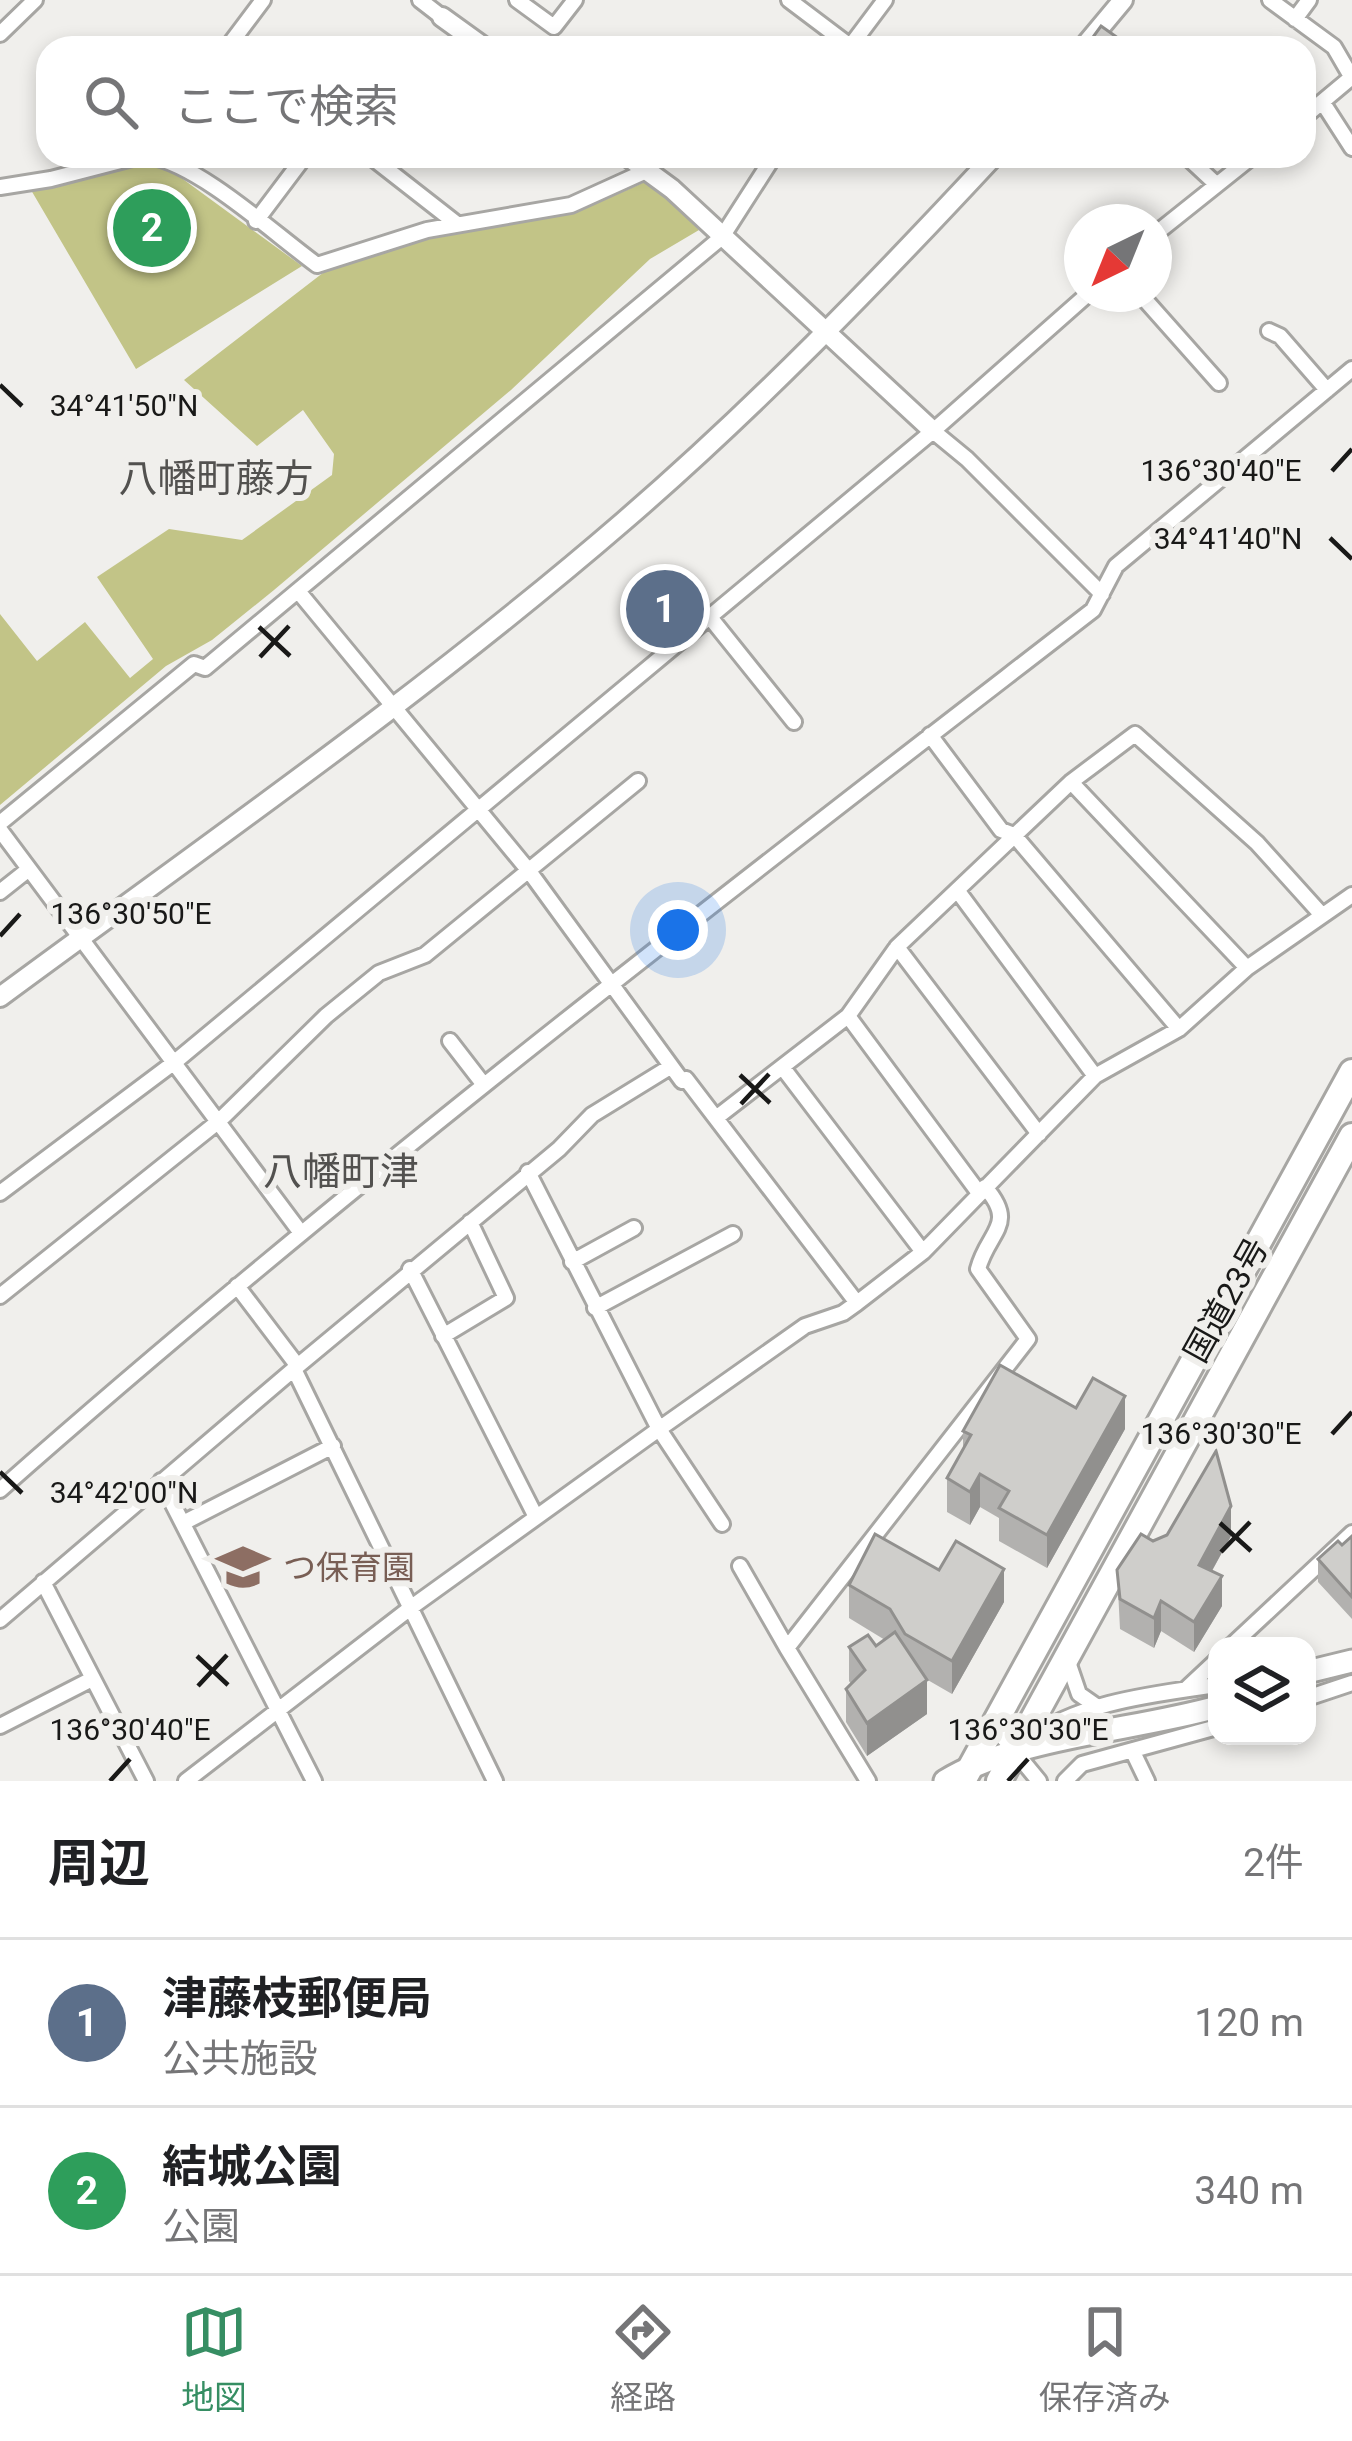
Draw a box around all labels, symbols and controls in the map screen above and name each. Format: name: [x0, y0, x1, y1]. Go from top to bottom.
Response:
search box: [36, 36, 1316, 168]
icon: search: [78, 69, 144, 135]
text: ここで検索: [174, 80, 399, 133]
pin: 2: [113, 183, 191, 273]
north arrow: [1064, 204, 1172, 312]
text: 34°41'50"N: [50, 388, 198, 423]
text: 136°30'40"E: [1140, 453, 1302, 488]
district label: 八幡町藤方: [118, 456, 314, 502]
text: 34°41'40"N: [1154, 521, 1302, 556]
pin: 1: [626, 564, 704, 654]
text: 136°30'50"E: [50, 896, 212, 931]
your location: [648, 900, 708, 960]
district label: 八幡町津: [263, 1149, 419, 1195]
street label: 国道23号: [1176, 1231, 1276, 1369]
text: 136°30'30"E: [1140, 1416, 1302, 1451]
text: 34°42'00"N: [50, 1475, 198, 1510]
school or university icon: つ保育園: [214, 1538, 272, 1596]
place label: つ保育園: [283, 1548, 415, 1587]
map controls: [1208, 1637, 1316, 1745]
button: layers: [1208, 1637, 1316, 1745]
text: 136°30'40"E: [49, 1712, 211, 1747]
text: 136°30'30"E: [947, 1712, 1109, 1747]
text: 周辺: [48, 1834, 150, 1893]
text: 2件: [1243, 1840, 1304, 1886]
text: 津藤枝郵便局: [162, 1972, 432, 2025]
text: 1: [76, 2000, 98, 2046]
text: 120 m: [1194, 2000, 1304, 2046]
text: 公共施設: [162, 2036, 318, 2082]
text: 結城公園: [162, 2140, 342, 2193]
text: 2: [76, 2168, 98, 2214]
text: 340 m: [1194, 2168, 1304, 2214]
text: 公園: [162, 2204, 240, 2250]
tab: 地図: [181, 2299, 247, 2419]
tab: 経路: [610, 2299, 676, 2419]
tab: 保存済み: [1039, 2299, 1171, 2419]

